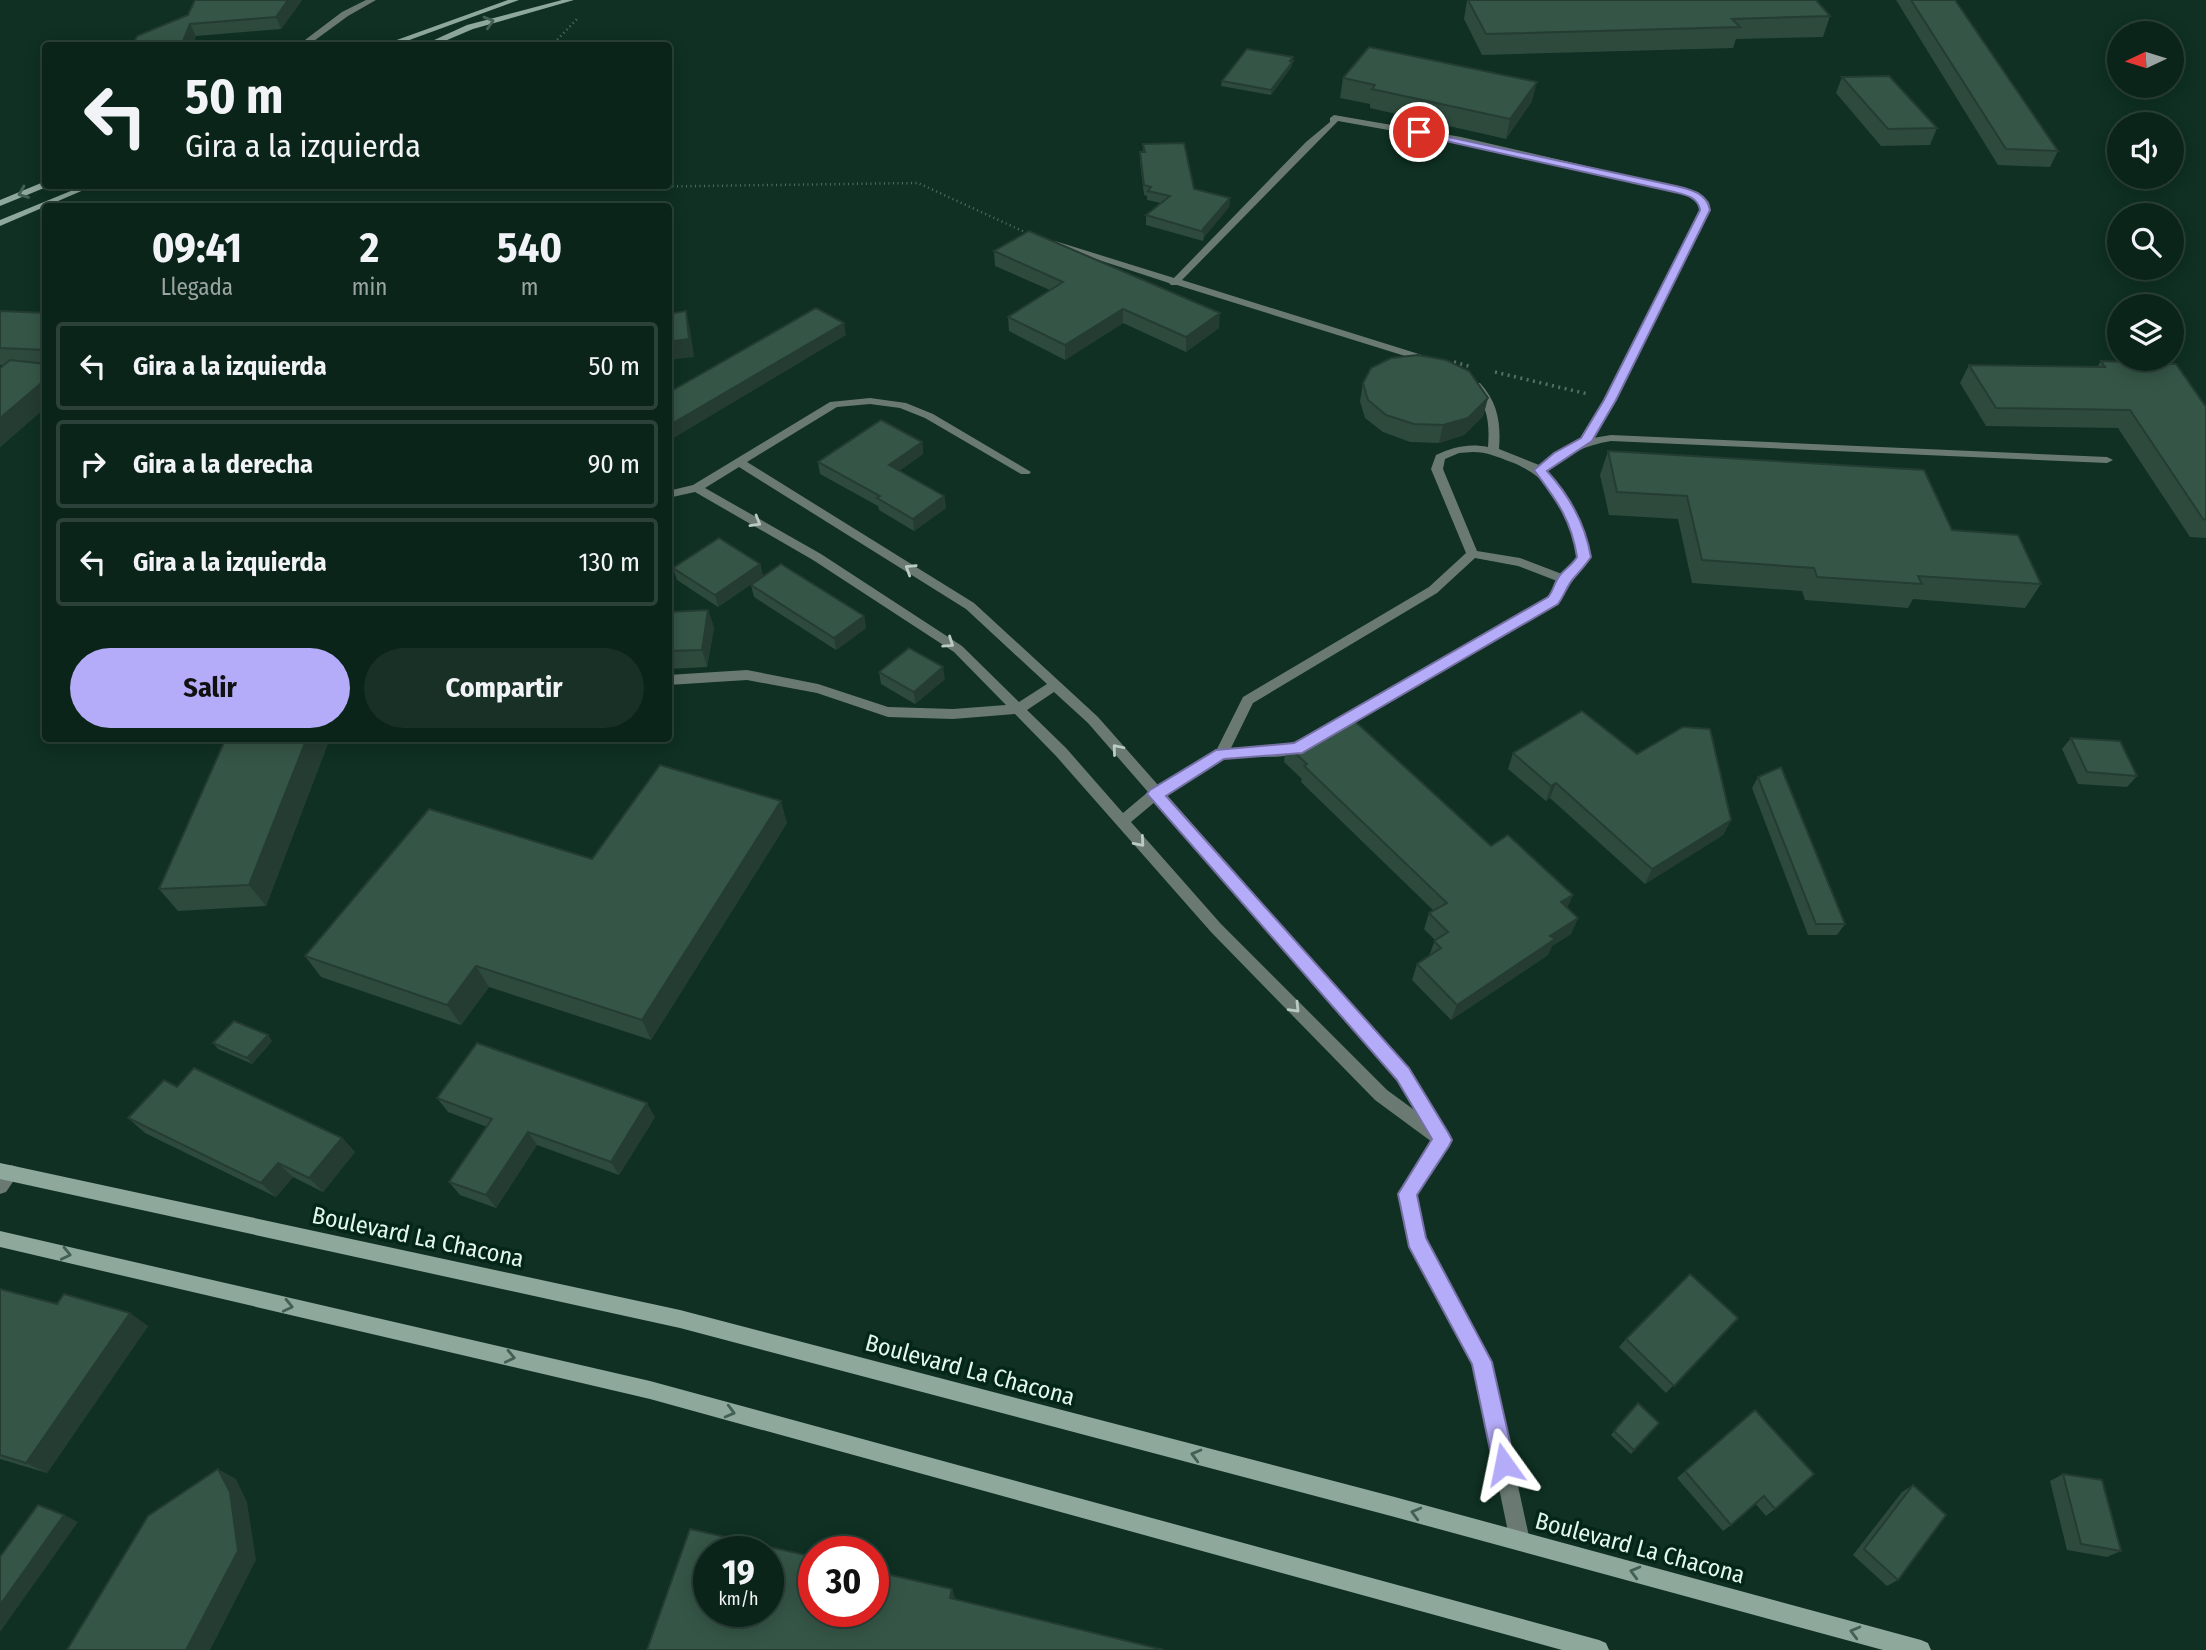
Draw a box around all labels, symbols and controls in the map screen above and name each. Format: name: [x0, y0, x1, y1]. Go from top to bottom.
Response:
one-way arrow: [483, 16, 495, 30]
north arrow: [2107, 21, 2184, 98]
map controls: [2107, 21, 2184, 371]
text: 50 m: [185, 67, 283, 126]
icon: left: [70, 70, 161, 161]
pin: [1389, 102, 1449, 162]
button: sound: [2107, 112, 2184, 189]
icon: arrive: [1400, 113, 1438, 151]
text: Gira a la izquierda: [185, 127, 421, 165]
one-way arrow: [17, 185, 29, 199]
button: search: [2107, 203, 2184, 280]
text: 09:41: [152, 223, 242, 273]
text: 2: [360, 223, 379, 273]
text: 540: [497, 223, 562, 273]
text: Llegada: [161, 273, 233, 301]
text: min: [352, 273, 387, 301]
text: m: [521, 273, 539, 301]
button: layers: [2107, 294, 2184, 371]
icon: left: [74, 347, 112, 385]
text: Gira a la izquierda: [133, 351, 327, 382]
text: 50 m: [588, 351, 640, 382]
icon: right: [74, 445, 112, 483]
text: Gira a la derecha: [133, 449, 313, 480]
text: 90 m: [588, 449, 640, 480]
one-way arrow: [749, 514, 762, 527]
icon: left: [74, 543, 112, 581]
text: Gira a la izquierda: [133, 547, 327, 578]
text: 130 m: [578, 547, 640, 578]
one-way arrow: [904, 564, 917, 577]
one-way arrow: [941, 635, 954, 648]
button: Salir: [70, 648, 350, 728]
button: Compartir: [364, 648, 644, 728]
one-way arrow: [1113, 745, 1125, 758]
one-way arrow: [1132, 834, 1144, 847]
one-way arrow: [1287, 1000, 1300, 1013]
street label: Boulevard La Chacona: [310, 1201, 526, 1273]
one-way arrow: [60, 1246, 72, 1260]
one-way arrow: [282, 1298, 294, 1312]
street label: Boulevard La Chacona: [862, 1329, 1078, 1411]
one-way arrow: [504, 1349, 516, 1364]
one-way arrow: [724, 1404, 736, 1418]
position arrow: [1467, 1427, 1541, 1501]
one-way arrow: [1190, 1449, 1202, 1463]
one-way arrow: [1410, 1507, 1422, 1521]
street label: Boulevard La Chacona: [1532, 1507, 1748, 1589]
speed limit sign: 30: [798, 1536, 889, 1627]
text: 19: [722, 1551, 755, 1593]
one-way arrow: [1629, 1566, 1641, 1580]
text: km/h: [718, 1588, 759, 1610]
one-way arrow: [1849, 1626, 1861, 1640]

